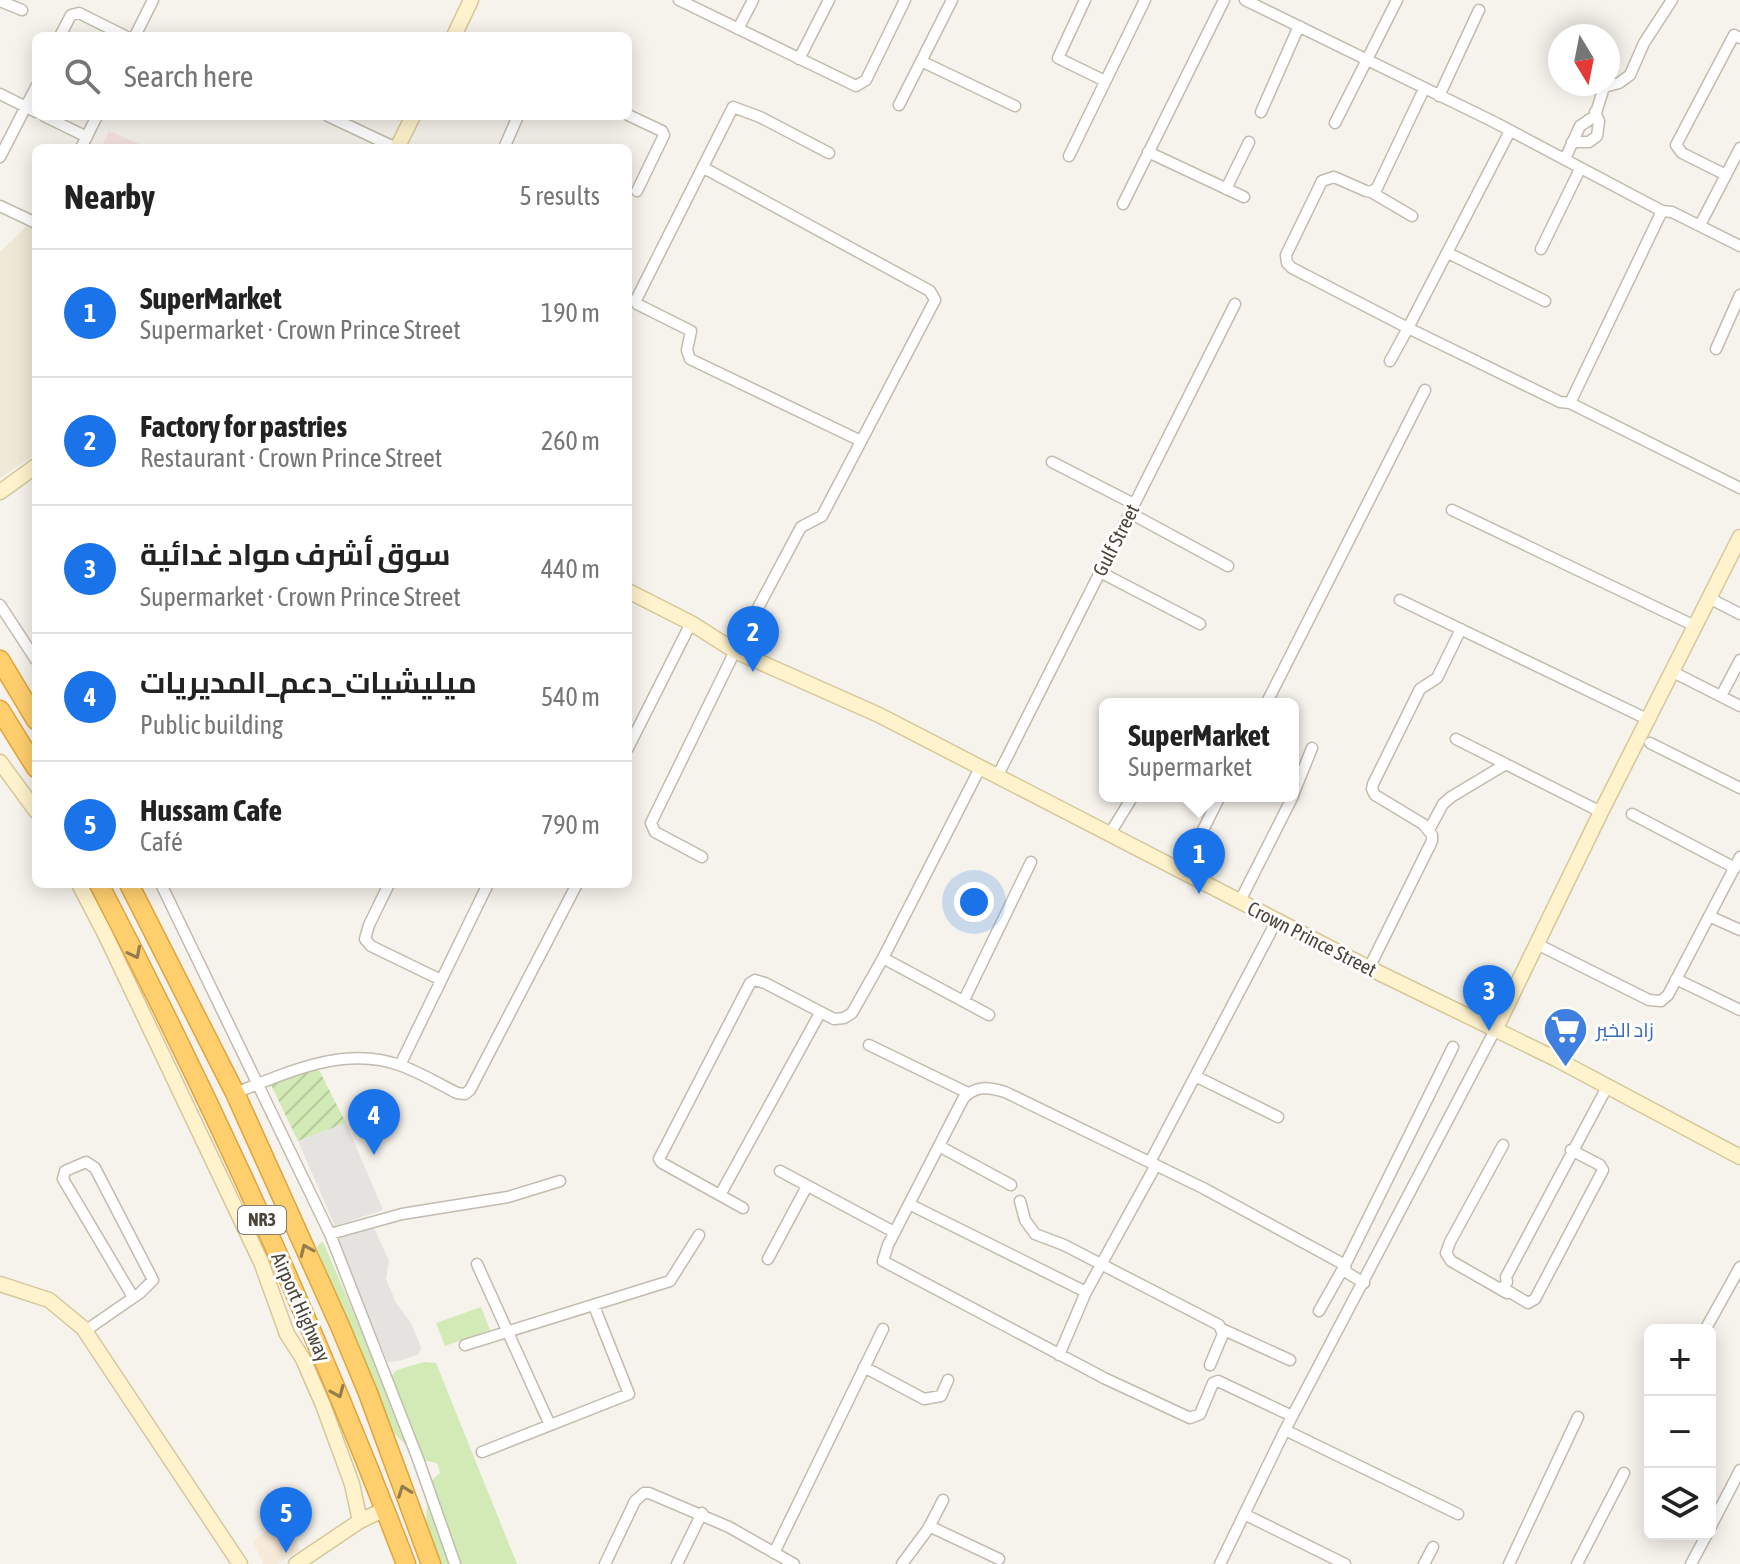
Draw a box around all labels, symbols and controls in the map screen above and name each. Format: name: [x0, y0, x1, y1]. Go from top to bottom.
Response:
north arrow: [1548, 24, 1620, 96]
search box: [32, 32, 632, 120]
icon: search: [60, 54, 104, 98]
text: Search here: [124, 59, 253, 93]
text: Nearby: [64, 177, 155, 216]
text: 5 results: [519, 181, 600, 211]
text: SuperMarket: [140, 281, 282, 315]
text: 1: [84, 298, 96, 328]
text: 190 m: [541, 298, 600, 328]
text: Supermarket · Crown Prince Street: [140, 315, 461, 345]
text: Factory for pastries: [140, 409, 347, 443]
text: 2: [84, 426, 96, 456]
text: 260 m: [541, 426, 600, 456]
text: Restaurant · Crown Prince Street: [140, 443, 442, 473]
street label: Gulf Street: [1088, 500, 1144, 580]
text: سوق أشرف مواد غدائية: [140, 537, 451, 571]
text: 3: [84, 554, 96, 584]
text: 440 m: [541, 554, 600, 584]
text: Supermarket · Crown Prince Street: [140, 582, 461, 612]
pin: 2: [727, 606, 779, 672]
text: ميليشيات_دعم_المديريات: [140, 665, 477, 699]
text: 4: [84, 682, 96, 712]
text: 540 m: [541, 682, 600, 712]
popup: [1099, 698, 1299, 802]
text: Public building: [140, 710, 283, 740]
text: SuperMarket: [1128, 718, 1270, 752]
text: Supermarket: [1128, 752, 1252, 782]
text: Hussam Cafe: [140, 793, 282, 827]
text: 5: [84, 810, 96, 840]
text: 790 m: [541, 810, 600, 840]
text: Café: [140, 827, 183, 857]
pin: 1: [1173, 828, 1225, 894]
your location: [954, 882, 994, 922]
street label: Crown Prince Street: [1244, 896, 1381, 981]
one-way arrow: [125, 945, 140, 960]
pin: 3: [1463, 965, 1515, 1031]
supermarket icon: زاد الخير: [1541, 1006, 1589, 1069]
place label: زاد الخير: [1595, 1018, 1654, 1042]
pin: 4: [348, 1089, 400, 1155]
road number: NR3: [238, 1206, 286, 1234]
one-way arrow: [300, 1244, 316, 1259]
street label: Airport Highway: [267, 1249, 336, 1365]
map controls: [1644, 1324, 1716, 1540]
button: +: [1644, 1324, 1716, 1396]
one-way arrow: [328, 1384, 345, 1398]
button: −: [1644, 1396, 1716, 1468]
button: layers: [1644, 1468, 1716, 1540]
one-way arrow: [397, 1485, 414, 1499]
pin: 5: [260, 1487, 312, 1553]

